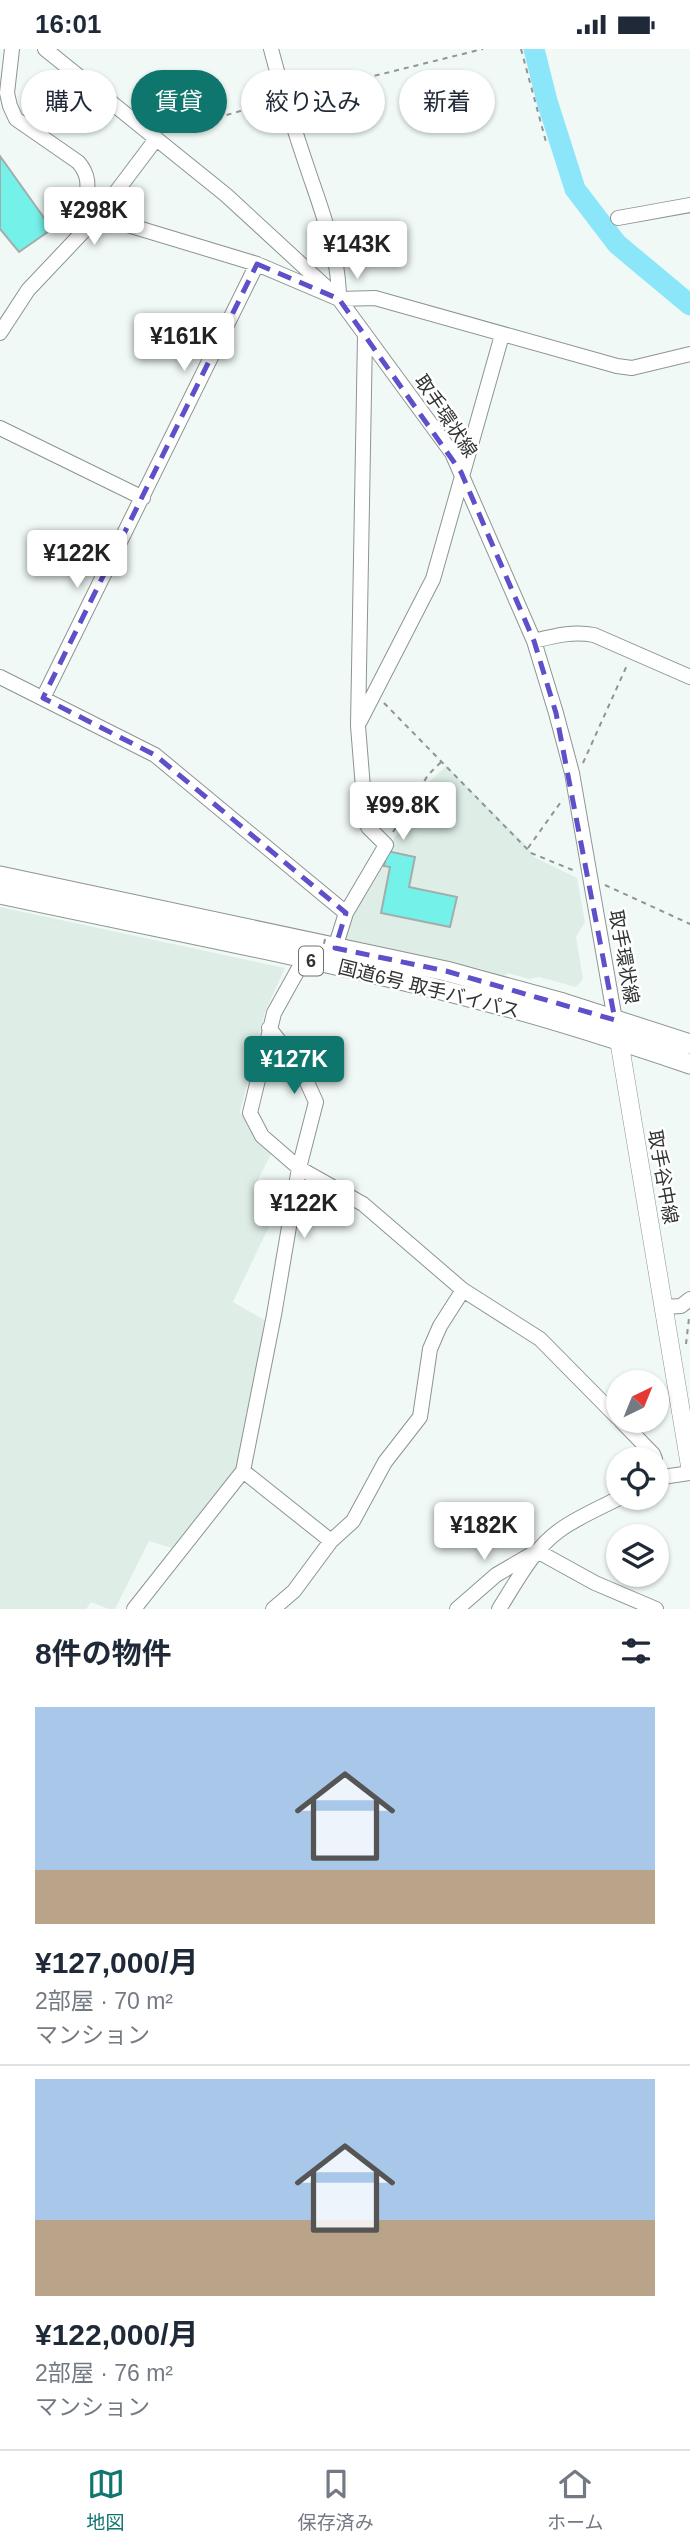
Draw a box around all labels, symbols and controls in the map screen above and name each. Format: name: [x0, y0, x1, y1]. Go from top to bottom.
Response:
text: 16:01: [35, 9, 102, 39]
chip: 購入: [21, 70, 117, 133]
chip: 賃貸: [131, 70, 227, 133]
chip: 絞り込み: [241, 70, 385, 133]
chip: 新着: [399, 70, 495, 133]
pin: ¥298K: [45, 187, 143, 247]
text: ¥298K: [60, 197, 128, 223]
pin: ¥143K: [308, 222, 406, 281]
text: ¥143K: [323, 231, 391, 257]
pin: ¥161K: [135, 313, 233, 373]
text: ¥161K: [150, 323, 218, 349]
street label: 取手環状線: [411, 371, 481, 461]
pin: ¥122K: [28, 531, 126, 590]
text: ¥122K: [43, 540, 111, 566]
pin: ¥99.8K: [346, 783, 460, 842]
text: ¥99.8K: [366, 792, 440, 818]
street label: 取手環状線: [605, 908, 643, 1006]
road number: 6: [299, 946, 323, 975]
street label: 国道6号 取手バイパス: [336, 956, 522, 1022]
pin: ¥127K: [245, 1037, 343, 1096]
text: ¥127K: [260, 1046, 328, 1072]
street label: 取手谷中線: [644, 1128, 682, 1226]
pin: ¥122K: [255, 1181, 353, 1240]
text: ¥122K: [270, 1190, 338, 1216]
north arrow: [606, 1370, 668, 1433]
map controls: [606, 1370, 669, 1587]
button: locate: [606, 1447, 669, 1510]
pin: ¥182K: [435, 1503, 533, 1562]
text: ¥182K: [450, 1512, 518, 1538]
button: layers: [606, 1524, 669, 1587]
icon: filters: [617, 1632, 655, 1670]
text: 8件の物件: [35, 1637, 172, 1670]
icon: home: [282, 1753, 408, 1879]
text: ¥127,000/月: [35, 1946, 198, 1979]
text: 2部屋 · 70 m²: [35, 1988, 173, 2014]
text: マンション: [35, 2022, 150, 2048]
icon: home: [282, 2125, 408, 2251]
text: ¥122,000/月: [35, 2318, 198, 2351]
text: 2部屋 · 76 m²: [35, 2360, 173, 2386]
text: マンション: [35, 2394, 150, 2420]
tab: 地図: [87, 2465, 125, 2534]
tab: 保存済み: [298, 2465, 374, 2534]
tab: ホーム: [547, 2465, 603, 2534]

